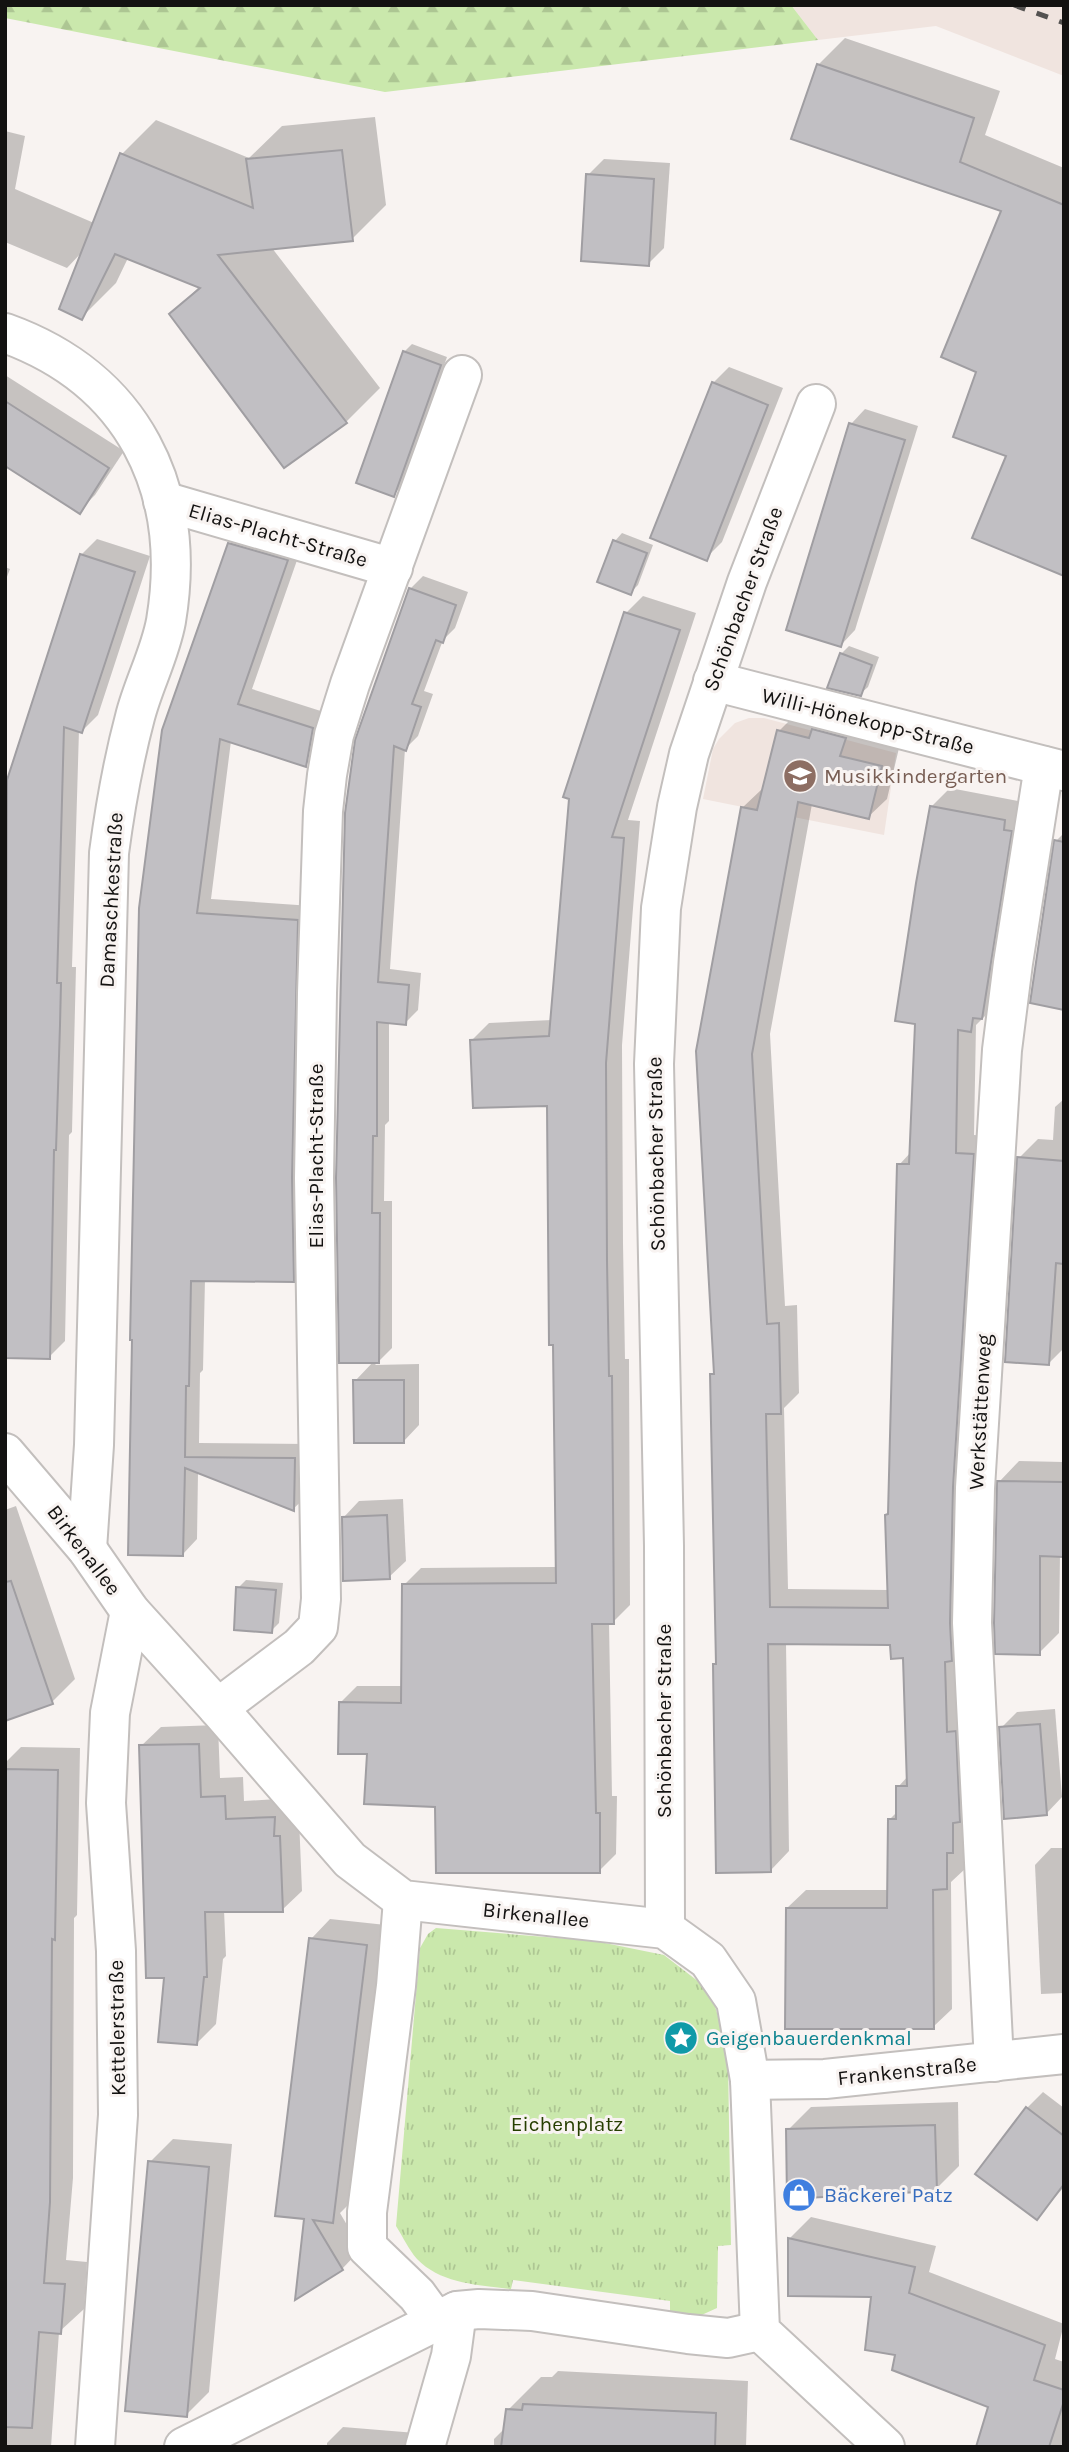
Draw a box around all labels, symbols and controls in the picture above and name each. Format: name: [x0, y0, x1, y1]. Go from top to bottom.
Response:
street label: Elias-Placht-Straße: [186, 498, 370, 572]
street label: Schönbacher Straße: [698, 503, 788, 695]
street label: Willi-Hönekopp-Straße: [759, 683, 977, 759]
school or university icon: Musikkindergarten: [781, 757, 819, 795]
place label: Musikkindergarten: [824, 764, 1007, 788]
street label: Damaschkestraße: [94, 812, 128, 988]
street label: Schönbacher Straße: [642, 1056, 670, 1252]
street label: Elias-Placht-Straße: [304, 1063, 328, 1249]
street label: Werkstättenweg: [964, 1333, 996, 1490]
street label: Birkenallee: [42, 1500, 126, 1600]
street label: Schönbacher Straße: [652, 1624, 676, 1818]
street label: Birkenallee: [481, 1897, 591, 1933]
street label: Kettelerstraße: [104, 1960, 130, 2096]
place icon: Geigenbauerdenkmal: [662, 2019, 700, 2057]
place label: Geigenbauerdenkmal: [706, 2026, 912, 2050]
street label: Frankenstraße: [836, 2052, 978, 2090]
park label: Eichenplatz: [511, 2112, 623, 2136]
shop icon: Bäckerei Patz: [780, 2176, 818, 2214]
place label: Bäckerei Patz: [824, 2183, 953, 2207]

